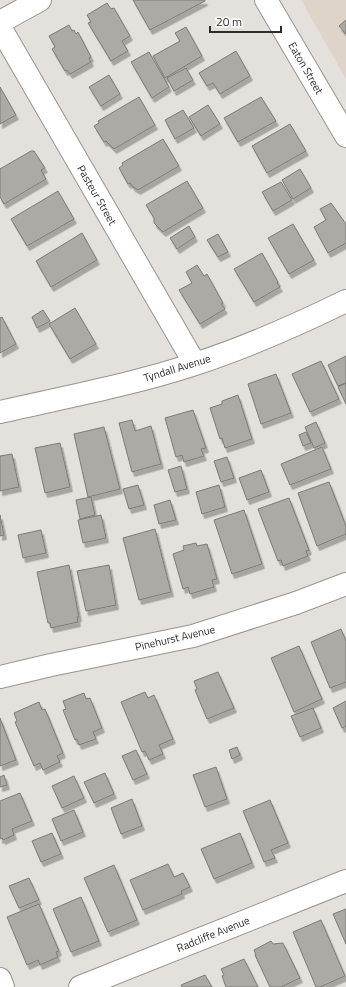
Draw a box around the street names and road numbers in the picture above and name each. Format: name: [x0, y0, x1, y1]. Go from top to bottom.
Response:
street label: Eaton Street: [285, 39, 327, 97]
street label: Pasteur Street: [73, 162, 121, 228]
street label: Tyndall Avenue: [141, 350, 213, 386]
street label: Pinehurst Avenue: [133, 621, 217, 655]
street label: Radcliffe Avenue: [174, 912, 252, 956]

